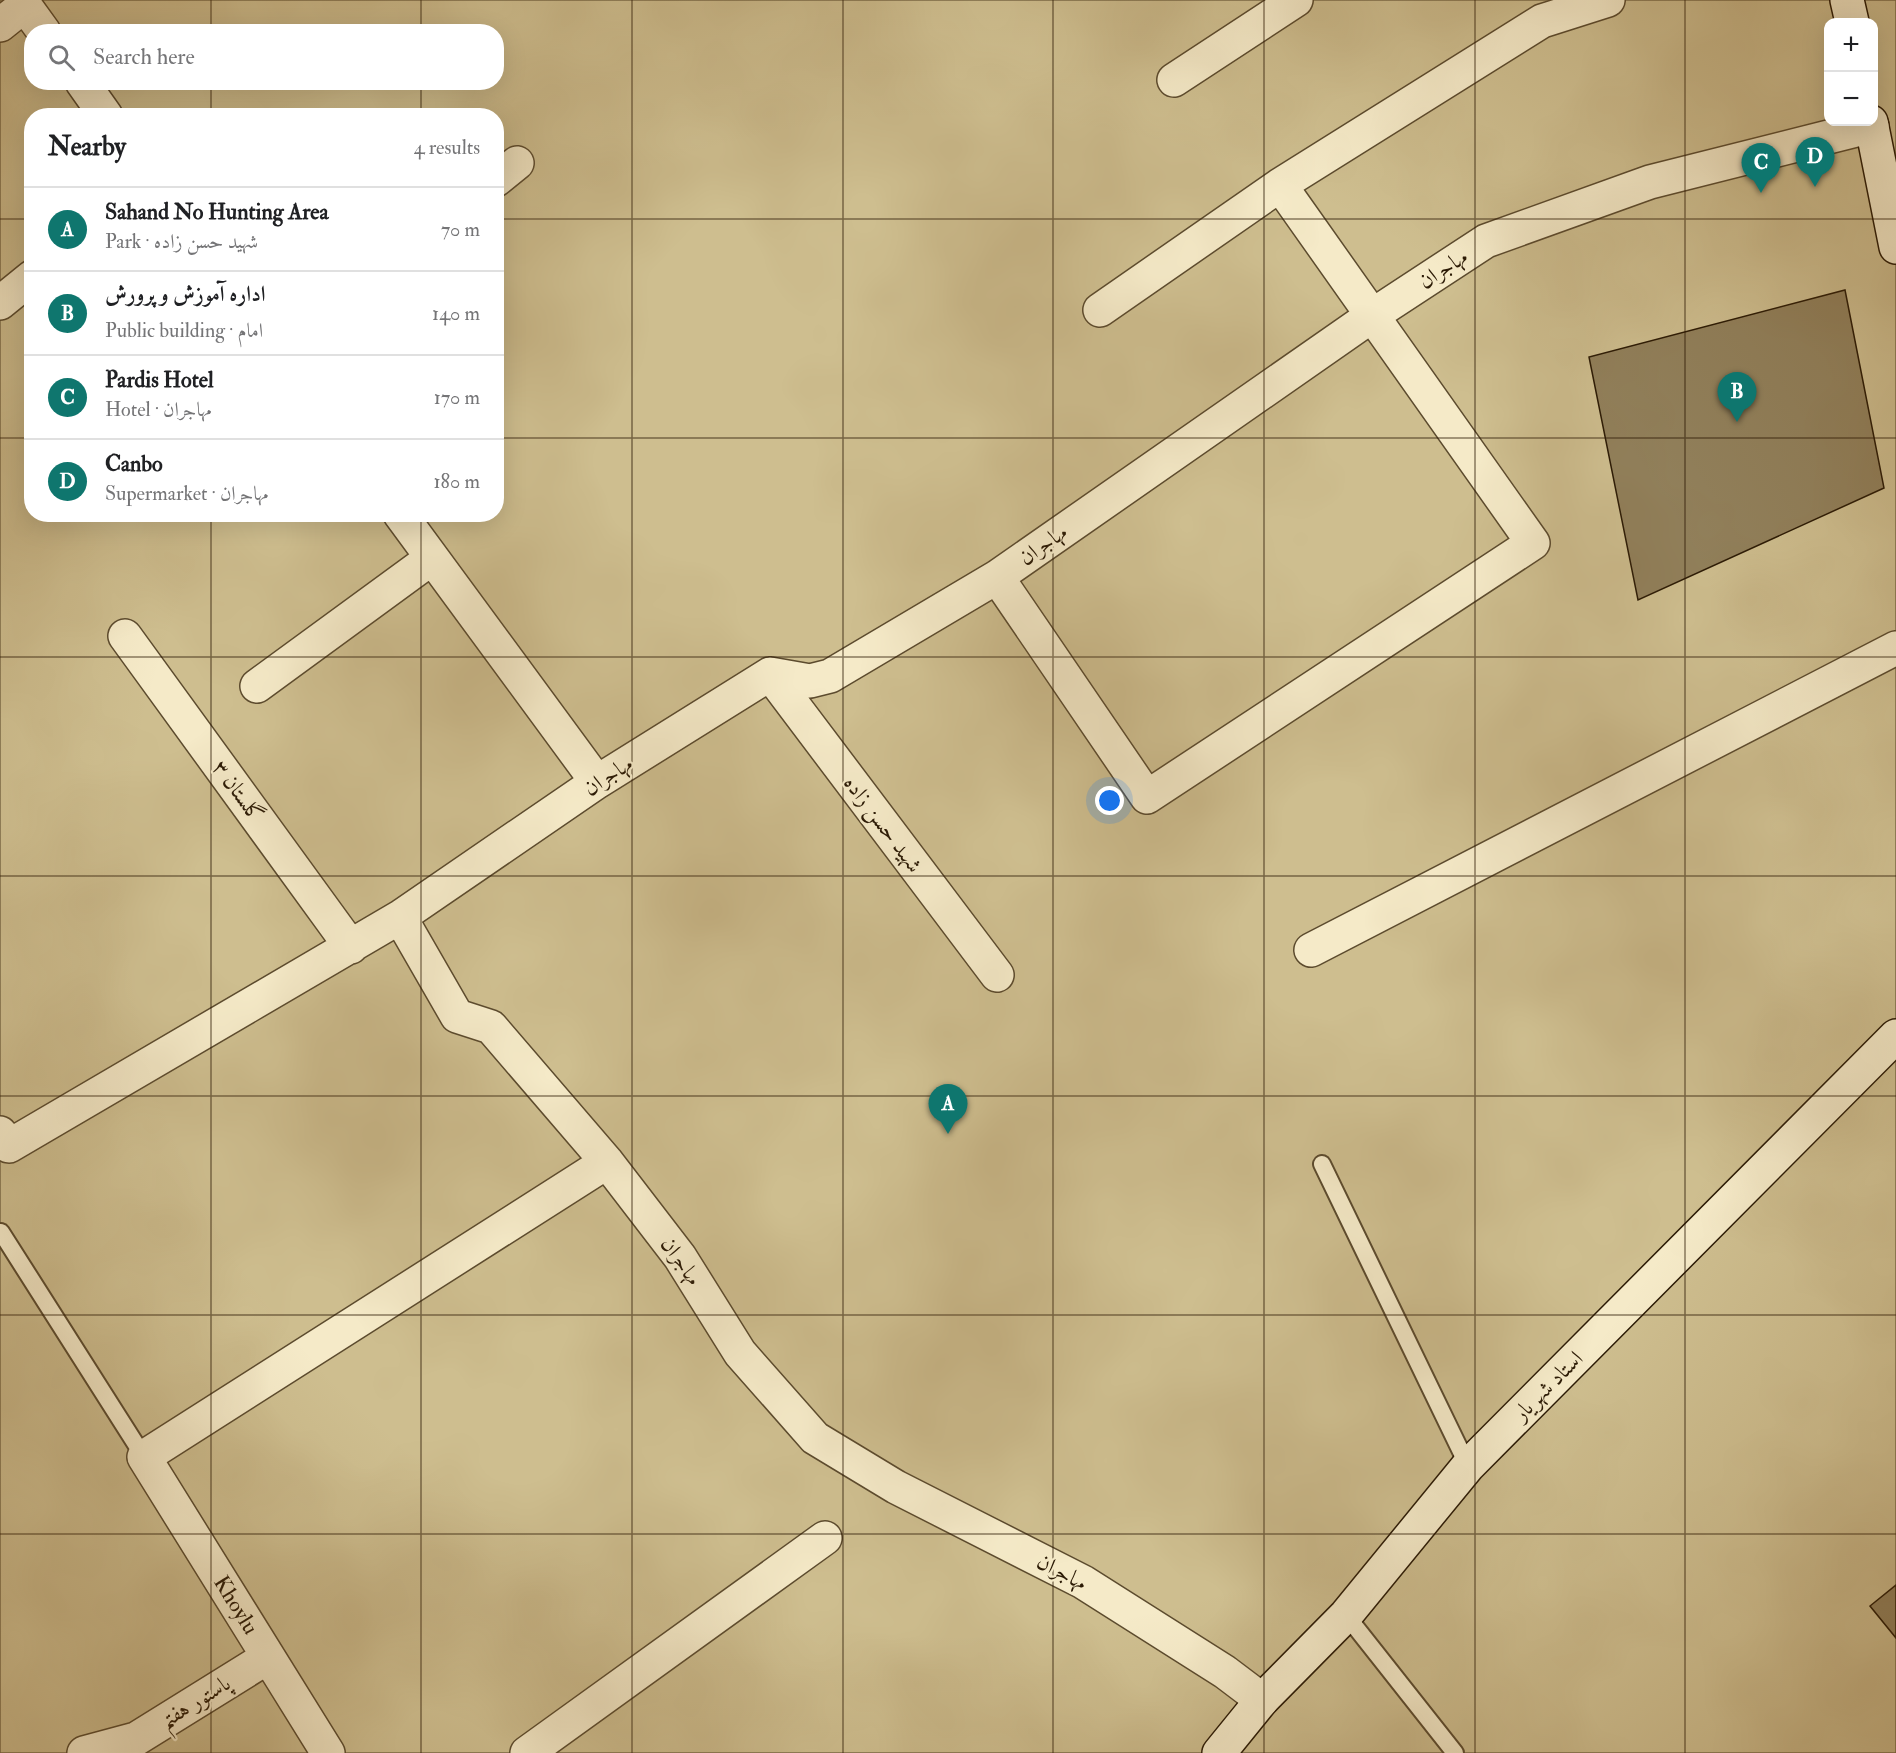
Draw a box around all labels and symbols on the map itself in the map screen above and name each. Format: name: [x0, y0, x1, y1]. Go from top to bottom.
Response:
pin: D: [1796, 138, 1834, 187]
pin: C: [1742, 144, 1780, 193]
street label: مهاجران: [1413, 243, 1473, 295]
pin: B: [1718, 372, 1756, 422]
street label: مهاجران: [1013, 518, 1073, 572]
street label: مهاجران: [578, 750, 638, 802]
street label: گلستان ۳: [206, 754, 270, 828]
street label: شهید حسن زاده: [837, 770, 929, 879]
your location: [1095, 786, 1124, 815]
pin: A: [928, 1084, 968, 1134]
street label: مهاجران: [654, 1231, 708, 1291]
street label: استاد شهریار: [1506, 1345, 1589, 1428]
street label: مهاجران: [1032, 1547, 1092, 1597]
street label: Khoylu: [207, 1570, 265, 1640]
street label: پاستور هفتم: [154, 1668, 241, 1741]

